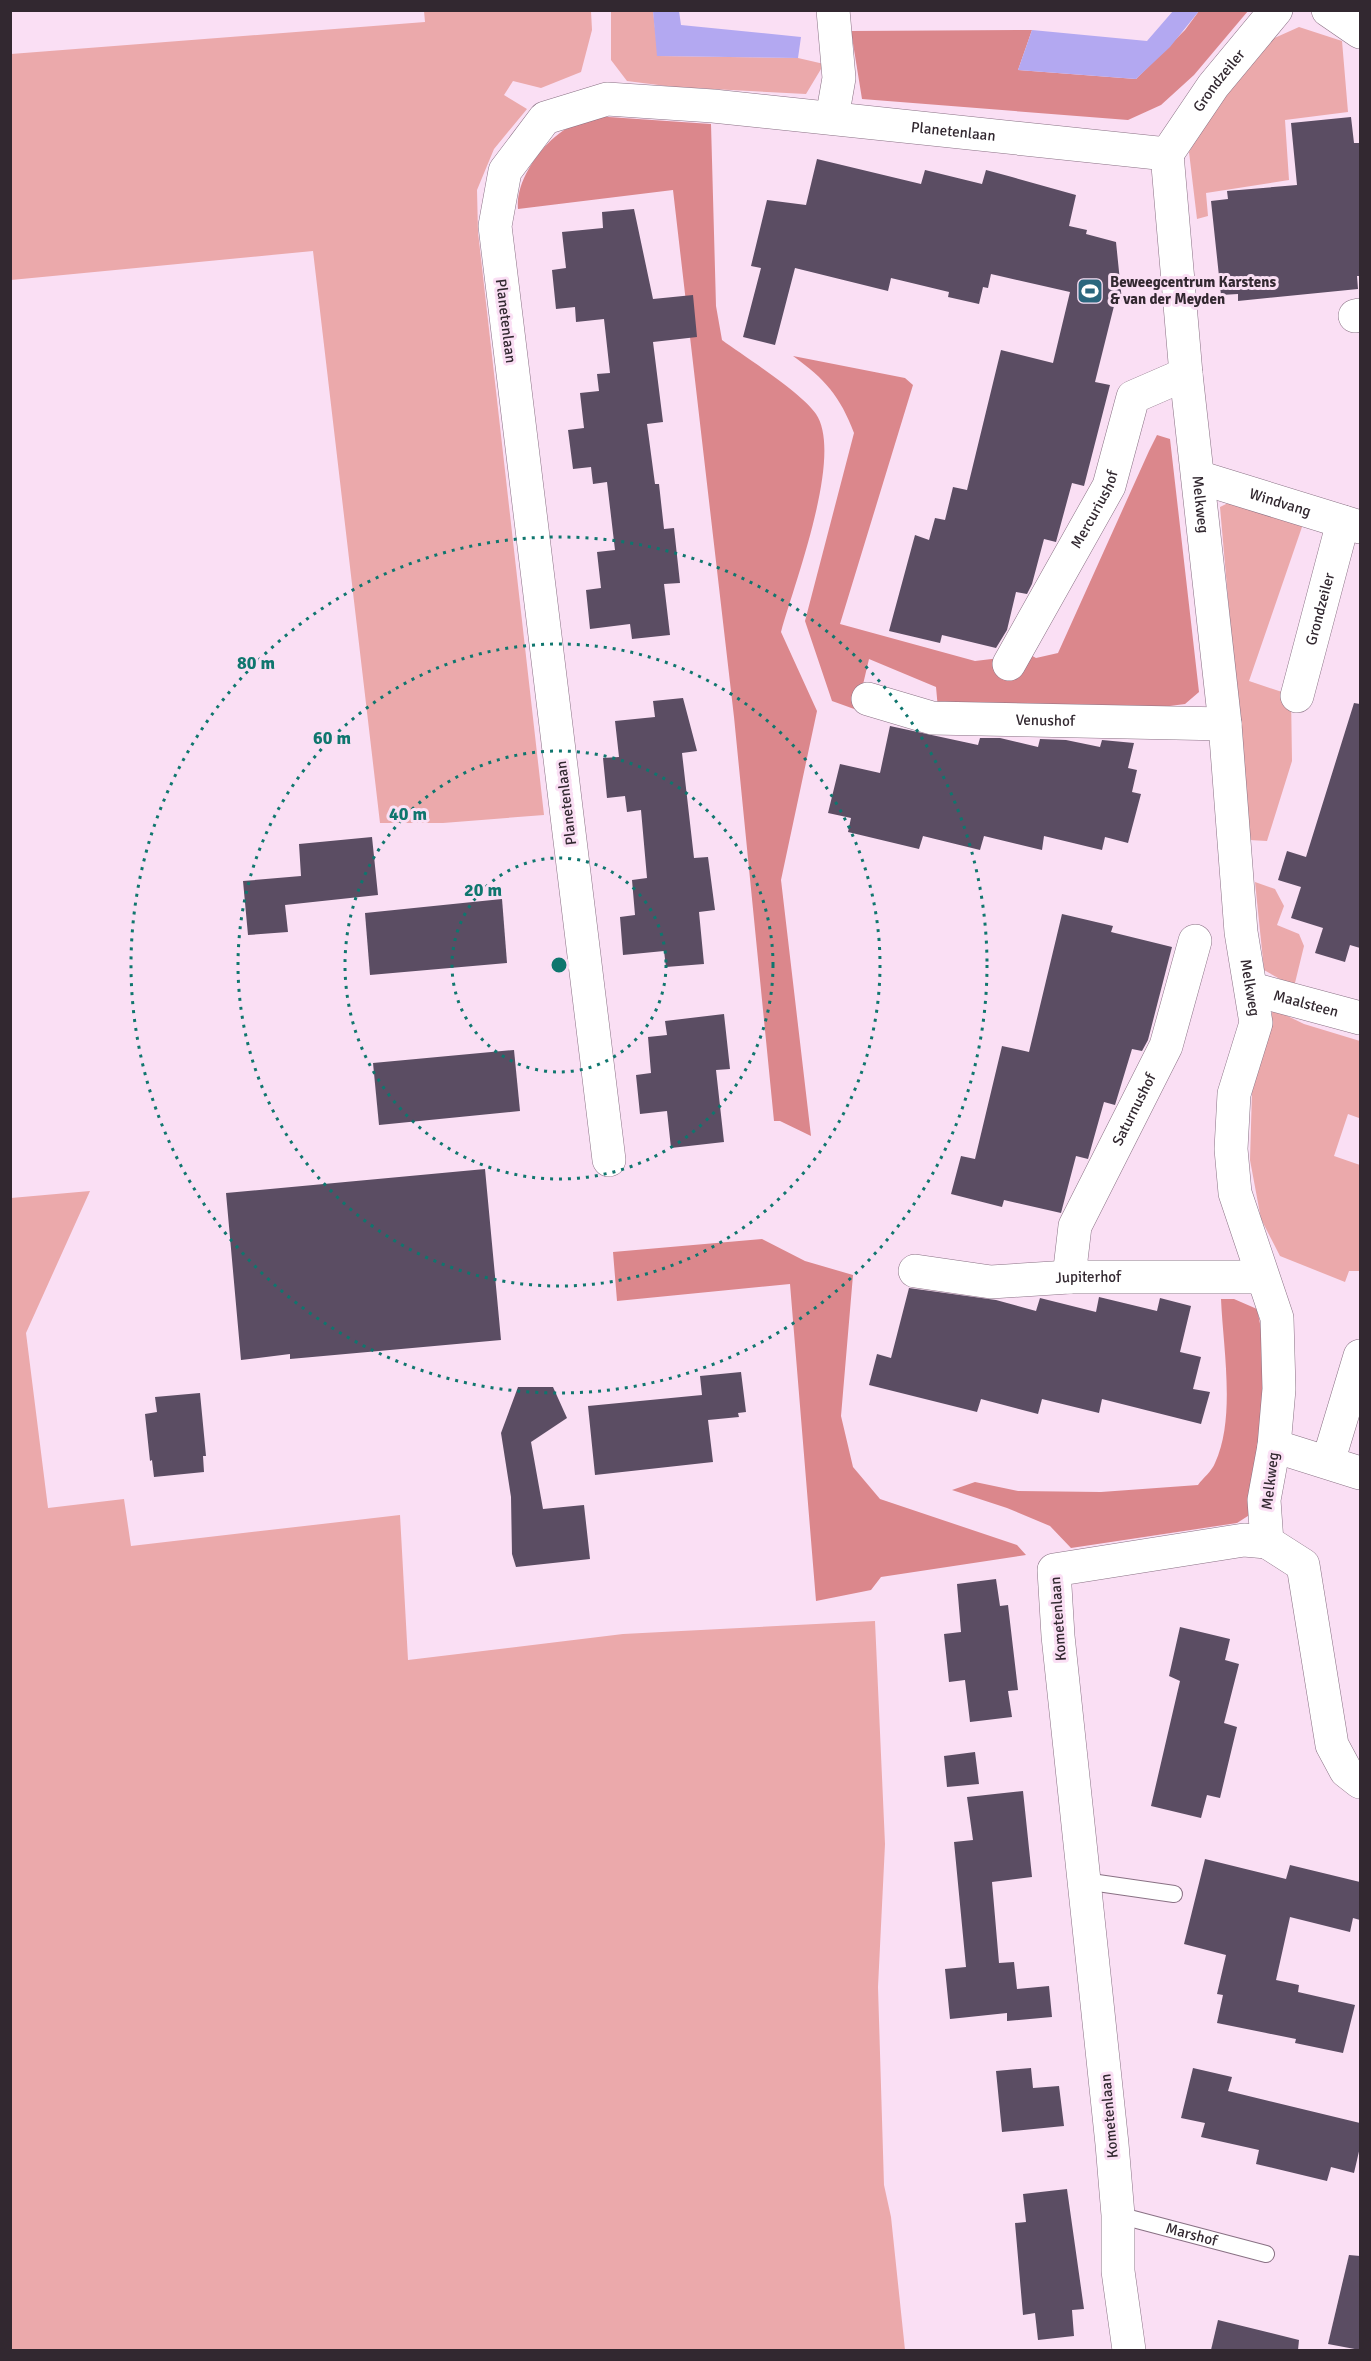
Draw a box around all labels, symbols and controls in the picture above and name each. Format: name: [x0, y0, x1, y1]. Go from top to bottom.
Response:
street label: Grondzeiler: [1189, 45, 1249, 115]
street label: Planetenlaan: [910, 118, 997, 145]
place label: Beweegcentrum Karstens & van der Meyden: [1110, 273, 1276, 308]
sports icon: Beweegcentrum Karstens & van der Meyden: [1075, 276, 1105, 306]
street label: Planetenlaan: [492, 278, 520, 364]
street label: Mercuriushof: [1067, 468, 1122, 551]
street label: Melkweg: [1188, 475, 1213, 534]
street label: Windvang: [1247, 484, 1313, 520]
street label: Grondzeiler: [1302, 570, 1338, 647]
text: 80 m: [237, 652, 275, 674]
street label: Venushof: [1015, 711, 1076, 730]
text: 60 m: [313, 727, 351, 749]
street label: Planetenlaan: [552, 760, 580, 846]
text: 40 m: [389, 803, 427, 825]
text: 20 m: [464, 879, 502, 901]
centre of rings: [549, 955, 569, 975]
street label: Melkweg: [1237, 958, 1264, 1018]
street label: Maalsteen: [1272, 986, 1341, 1021]
street label: Saturnushof: [1108, 1069, 1160, 1149]
street label: Jupiterhof: [1055, 1268, 1122, 1287]
street label: Melkweg: [1258, 1451, 1282, 1511]
street label: Kometenlaan: [1046, 1576, 1070, 1662]
street label: Kometenlaan: [1096, 2073, 1122, 2159]
street label: Marshof: [1164, 2219, 1220, 2250]

